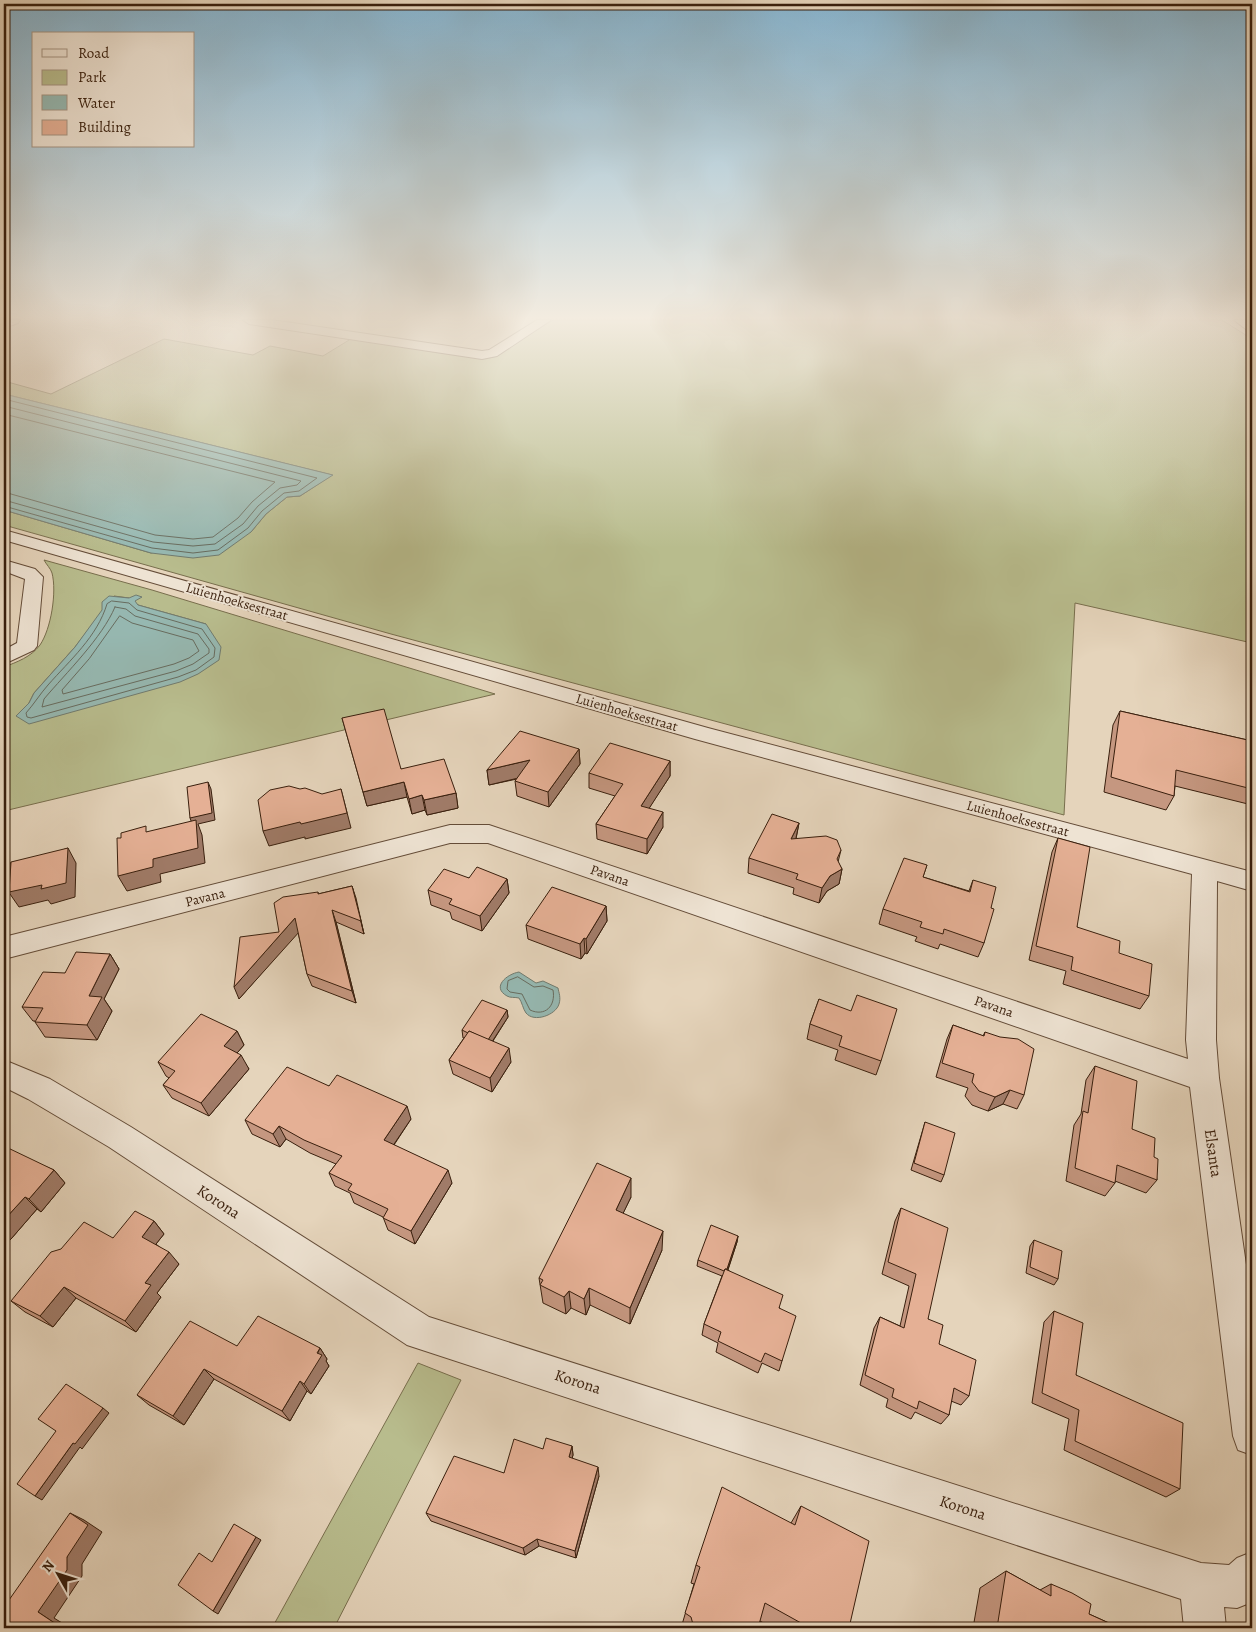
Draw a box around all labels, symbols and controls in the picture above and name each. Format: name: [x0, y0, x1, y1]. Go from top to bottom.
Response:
legend: [32, 32, 195, 148]
text: Road: [78, 43, 110, 63]
text: Park: [78, 67, 107, 87]
text: Water: [77, 93, 115, 113]
text: Building: [78, 117, 131, 137]
street label: Luienhoeksestraat: [184, 578, 290, 625]
street label: Luienhoeksestraat: [574, 689, 680, 736]
street label: Luienhoeksestraat: [965, 796, 1072, 841]
street label: Pavana: [588, 860, 632, 891]
street label: Pavana: [183, 883, 227, 912]
street label: Pavana: [972, 991, 1016, 1022]
street label: Elsanta: [1199, 1127, 1227, 1179]
street label: Korona: [192, 1180, 245, 1224]
street label: Korona: [552, 1364, 604, 1400]
street label: Korona: [937, 1490, 989, 1526]
north arrow: [32, 1550, 82, 1600]
text: N: [38, 1556, 59, 1576]

